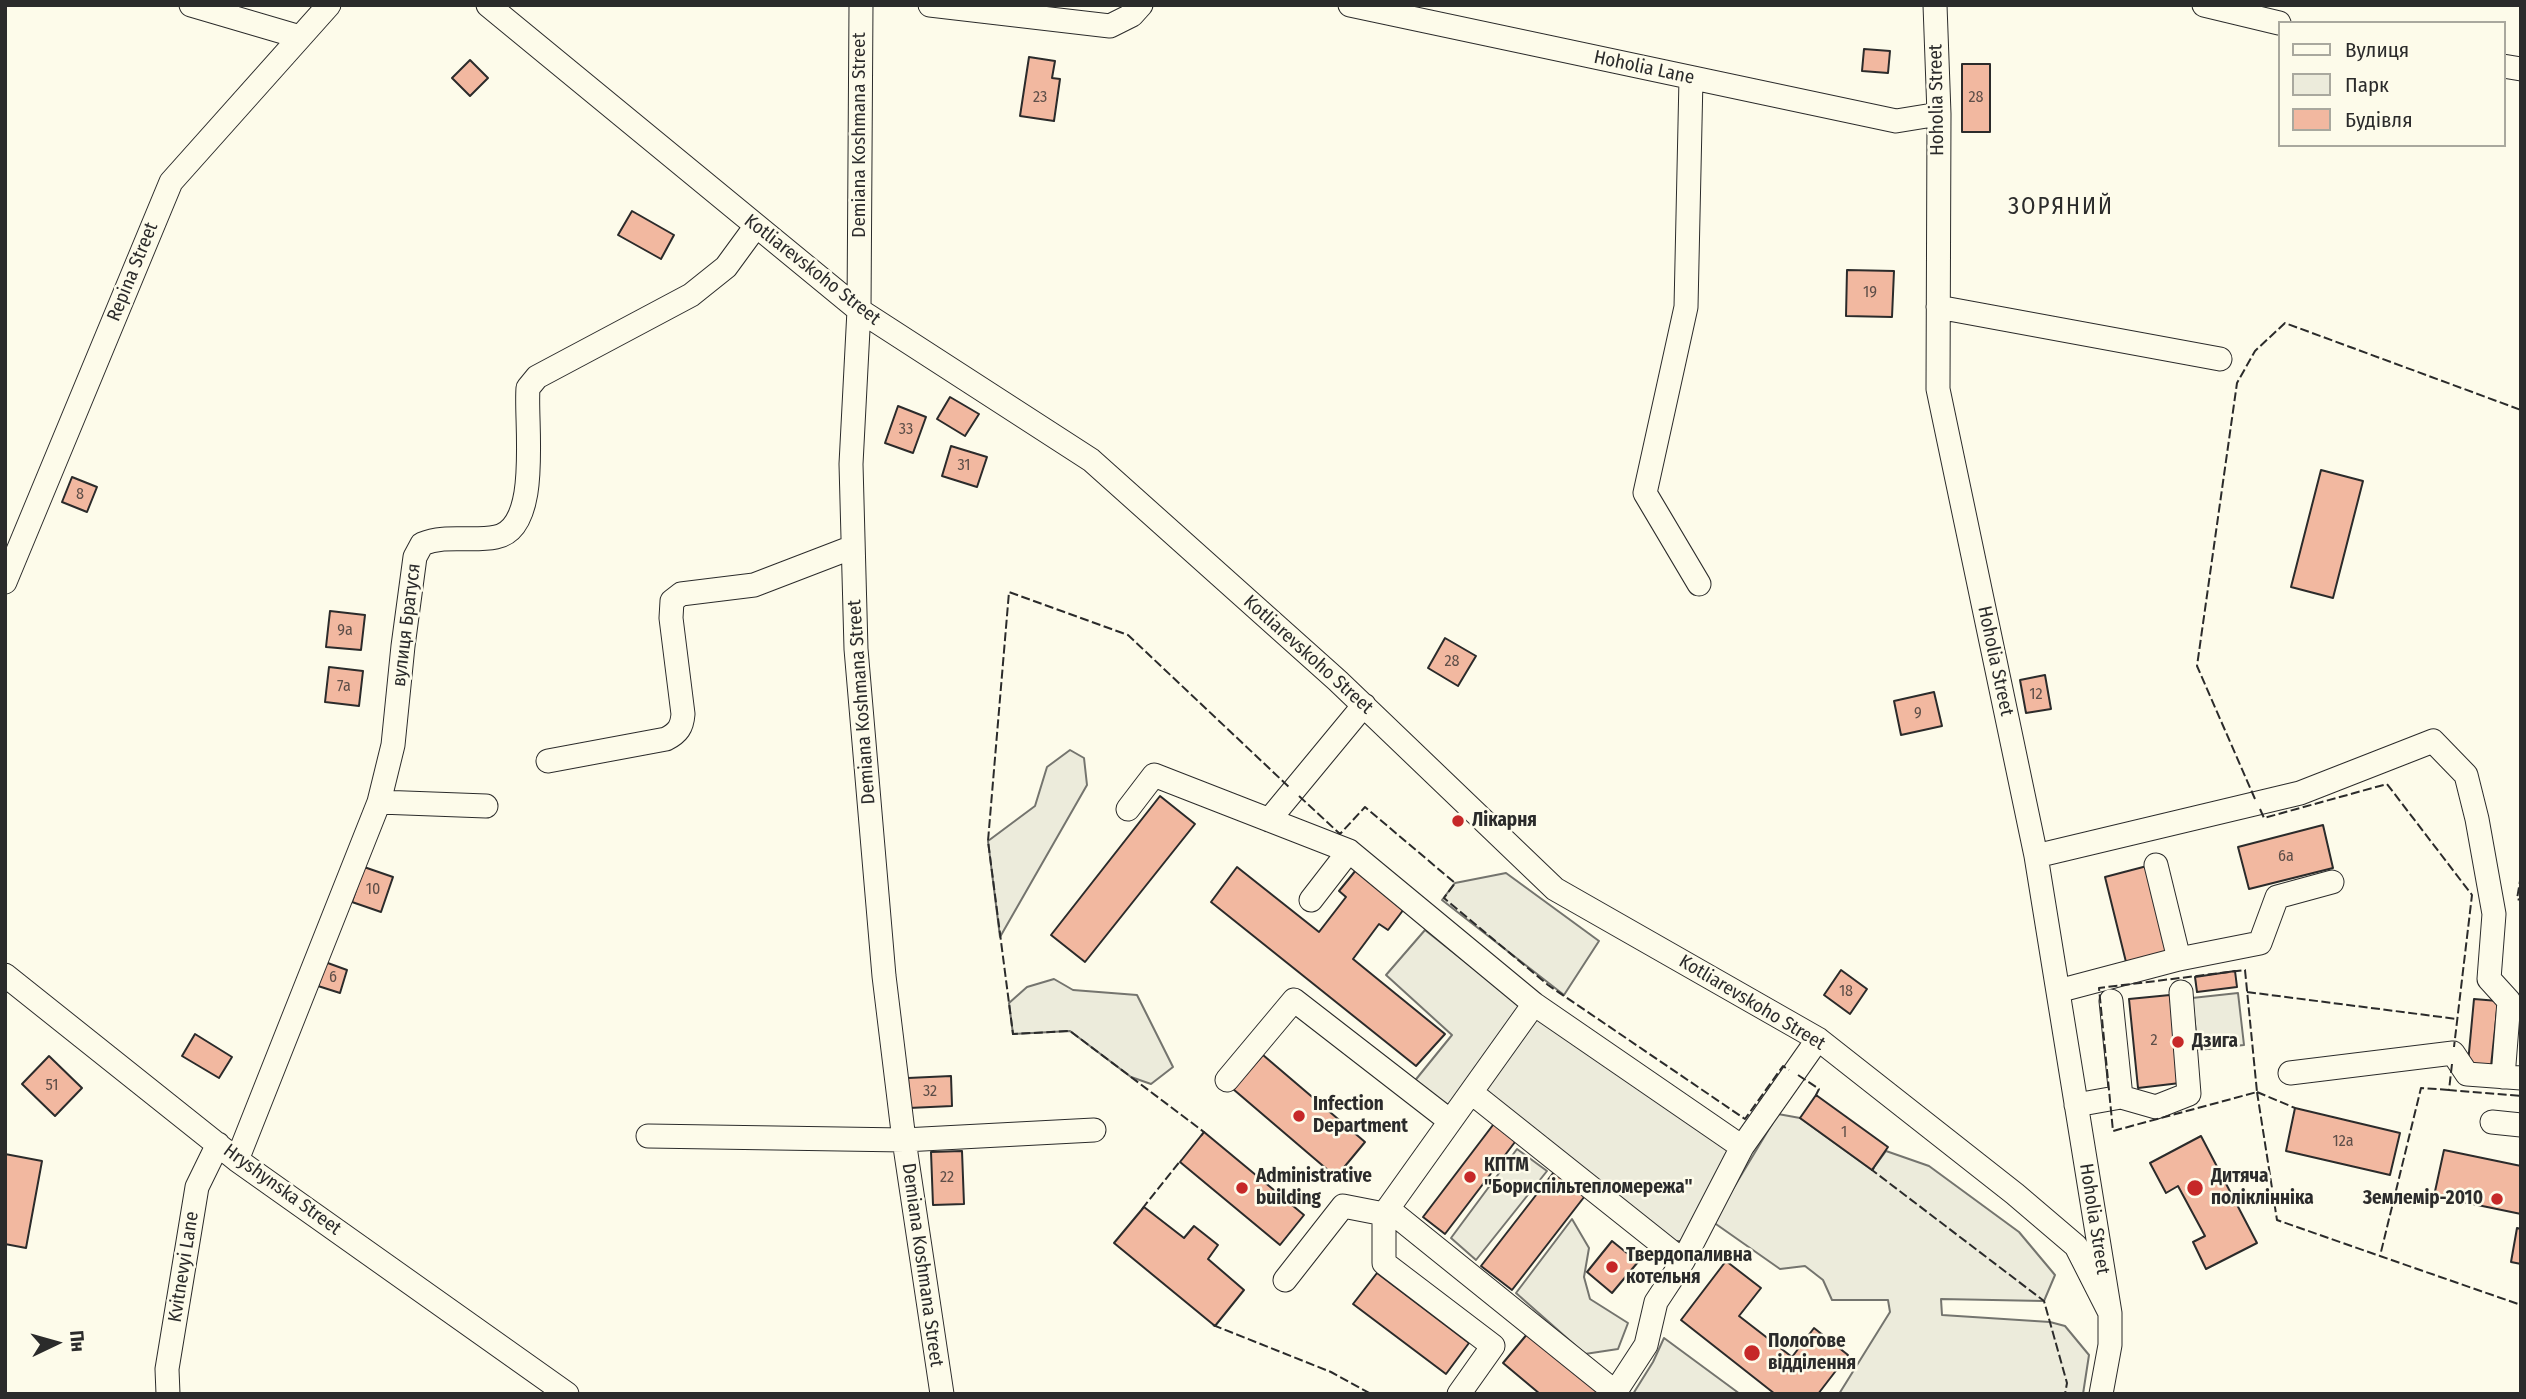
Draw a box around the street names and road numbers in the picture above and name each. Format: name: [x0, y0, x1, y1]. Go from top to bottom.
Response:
street label: Demiana Koshmana Street: [849, 32, 871, 238]
street label: Hoholia Street: [1925, 44, 1949, 156]
street label: Hoholia Lane: [1592, 46, 1696, 90]
street label: Kotliarevskoho Street: [739, 210, 885, 330]
street label: Repina Street: [103, 219, 163, 325]
street label: вулиця Братуся: [388, 562, 426, 688]
street label: Kotliarevskoho Street: [1238, 591, 1378, 719]
street label: Demiana Koshmana Street: [843, 599, 881, 805]
street label: Hoholia Street: [1972, 604, 2018, 718]
street label: Kotliarevskoho Street: [1675, 950, 1829, 1056]
street label: Hryshynska Street: [219, 1140, 345, 1240]
street label: Demiana Koshmana Street: [896, 1162, 948, 1368]
street label: Hoholia Street: [2074, 1162, 2114, 1276]
street label: Kvitnevyi Lane: [164, 1210, 204, 1324]

